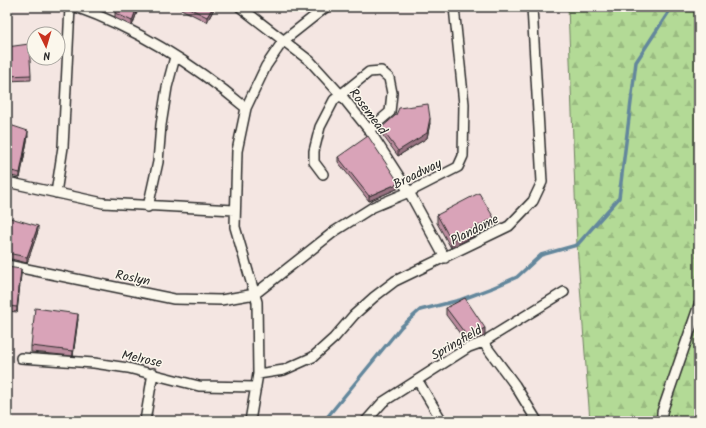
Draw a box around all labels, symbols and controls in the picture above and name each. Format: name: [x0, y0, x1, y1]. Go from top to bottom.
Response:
north arrow: [26, 26, 66, 66]
text: N: [42, 46, 51, 64]
street label: Rosemead: [343, 84, 393, 140]
street label: Broadway: [390, 153, 446, 195]
street label: Plandome: [447, 209, 503, 251]
street label: Roslyn: [113, 265, 152, 292]
street label: Springfield: [427, 320, 487, 366]
street label: Melrose: [120, 345, 164, 374]

